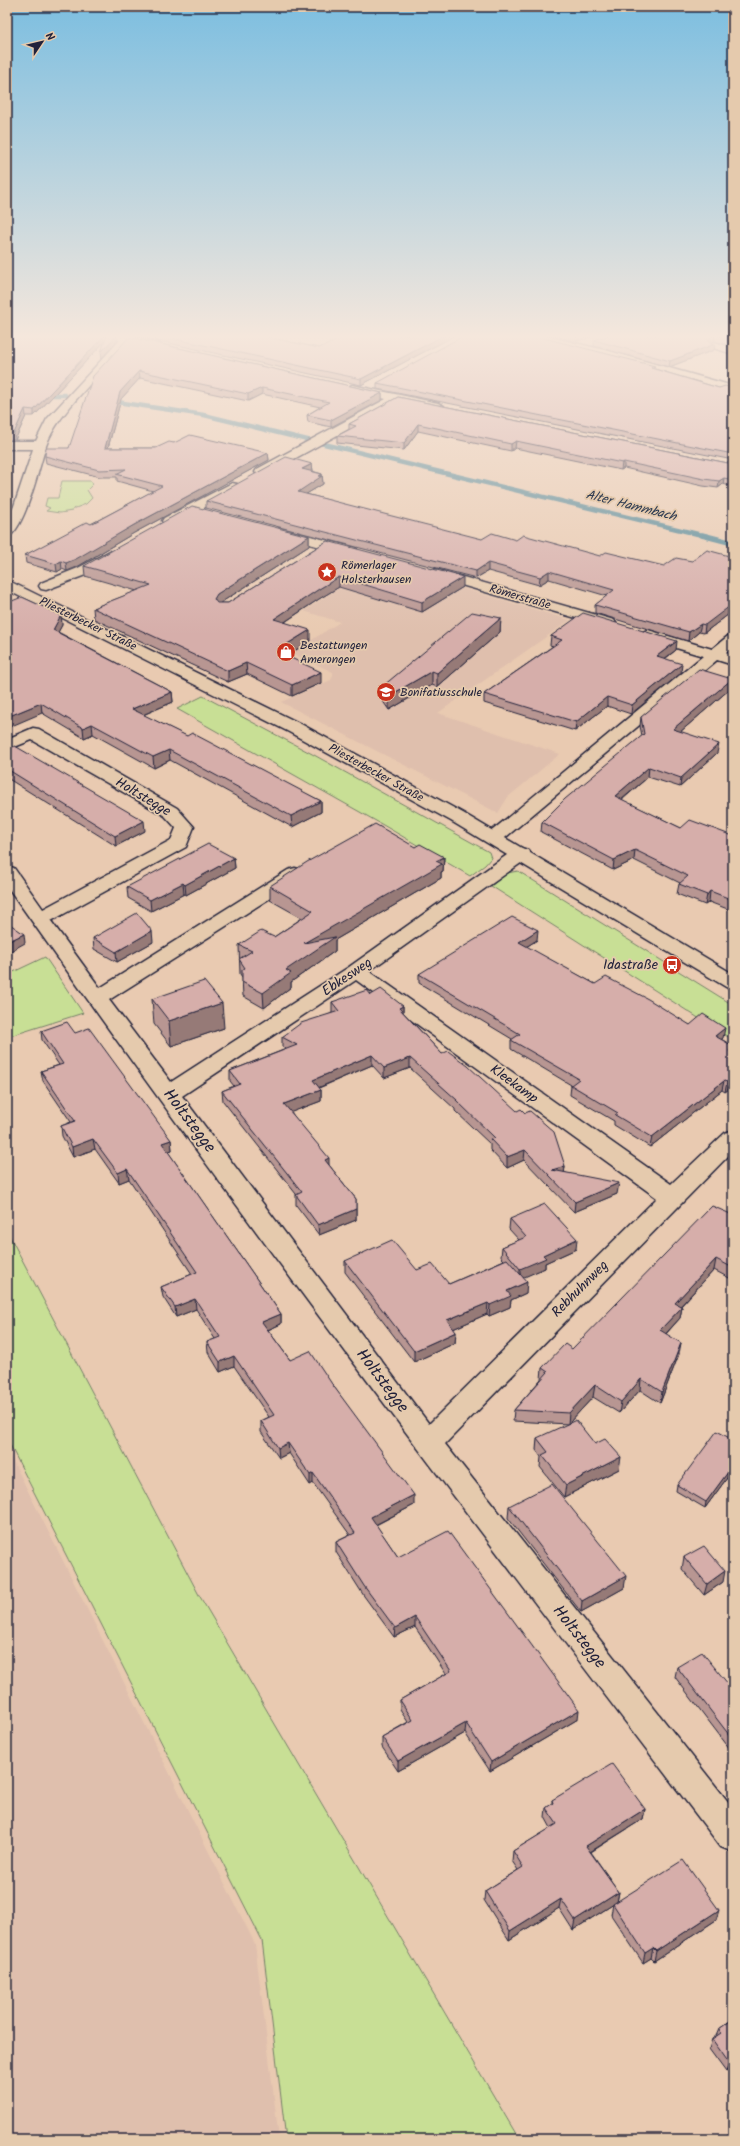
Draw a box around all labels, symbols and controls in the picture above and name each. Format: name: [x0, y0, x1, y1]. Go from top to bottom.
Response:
north arrow: [22, 22, 62, 62]
text: N: [40, 29, 59, 45]
water label: Alter Hammbach: [584, 485, 679, 528]
place label: Römerlager Holsterhausen: [341, 556, 411, 589]
place icon: Römerlager Holsterhausen: [316, 561, 338, 583]
street label: Römerstraße: [487, 579, 554, 615]
street label: Pliesterbecker Straße: [36, 592, 141, 656]
place label: Bestattungen Amerongen: [300, 636, 367, 669]
shop icon: Bestattungen Amerongen: [275, 641, 297, 663]
school or university icon: Bonifatiusschule: [375, 681, 397, 703]
place label: Bonifatiusschule: [400, 683, 482, 702]
street label: Pliesterbecker Straße: [325, 739, 428, 807]
street label: Holtstegge: [111, 772, 176, 823]
street label: Ebkesweg: [317, 952, 377, 1002]
place label: Idastraße: [603, 954, 659, 976]
bus stop icon: Idastraße: [661, 954, 683, 976]
street label: Kleekamp: [485, 1059, 543, 1109]
street label: Holtstegge: [156, 1083, 223, 1159]
street label: Rebhuhnweg: [546, 1255, 614, 1323]
street label: Holtstegge: [349, 1343, 416, 1419]
street label: Holtstegge: [545, 1599, 613, 1675]

